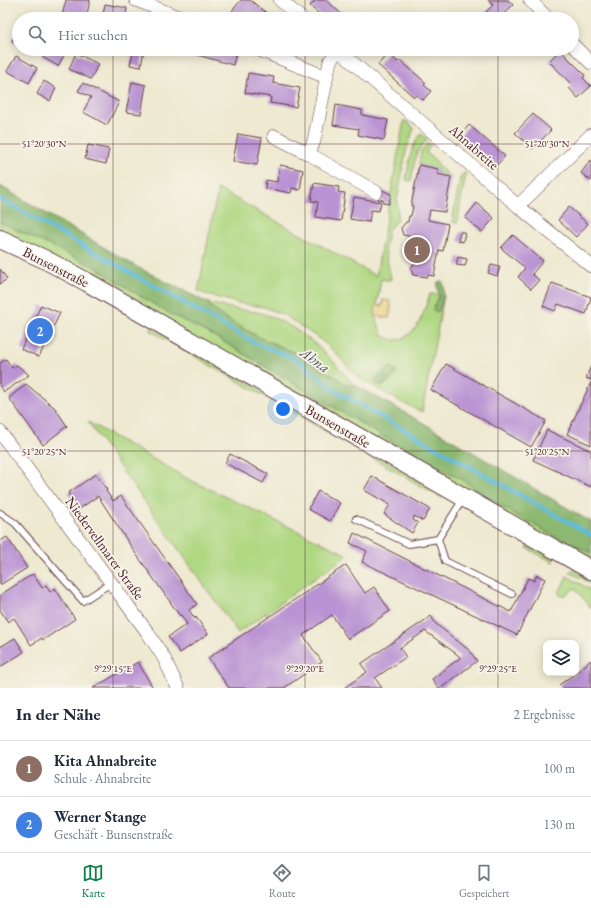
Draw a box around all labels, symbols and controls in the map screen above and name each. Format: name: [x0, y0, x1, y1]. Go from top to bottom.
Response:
search box: [12, 12, 579, 56]
icon: search: [26, 23, 48, 45]
text: Hier suchen: [58, 25, 128, 44]
street label: Ahnabreite: [445, 120, 503, 174]
text: 51°20'30"N: [22, 137, 67, 150]
text: 51°20'30"N: [525, 137, 570, 150]
pin: 1: [404, 235, 430, 265]
street label: Bunsenstraße: [20, 243, 93, 292]
pin: 2: [27, 316, 53, 346]
water label: Ahna: [296, 342, 334, 377]
your location: [273, 399, 293, 419]
street label: Bunsenstraße: [302, 400, 374, 452]
text: 51°20'25"N: [22, 445, 67, 458]
text: 51°20'25"N: [525, 445, 570, 458]
street label: Niedervellmarer Straße: [62, 493, 149, 603]
map controls: [543, 640, 579, 676]
button: layers: [543, 640, 579, 676]
text: 9°29'15"E: [94, 662, 132, 675]
text: 9°29'20"E: [286, 662, 324, 675]
text: 9°29'25"E: [479, 662, 517, 675]
text: In der Nähe: [16, 703, 101, 725]
text: 2 Ergebnisse: [514, 706, 575, 723]
text: Kita Ahnabreite: [54, 751, 157, 770]
text: 1: [26, 760, 32, 777]
text: 100 m: [544, 760, 575, 777]
text: Schule · Ahnabreite: [54, 770, 151, 787]
text: Werner Stange: [54, 807, 146, 826]
text: 2: [26, 816, 32, 833]
text: 130 m: [544, 816, 575, 833]
text: Geschäft · Bunsenstraße: [54, 826, 173, 843]
tab: Karte: [82, 862, 105, 900]
tab: Route: [269, 862, 296, 900]
tab: Gespeichert: [459, 862, 509, 900]

